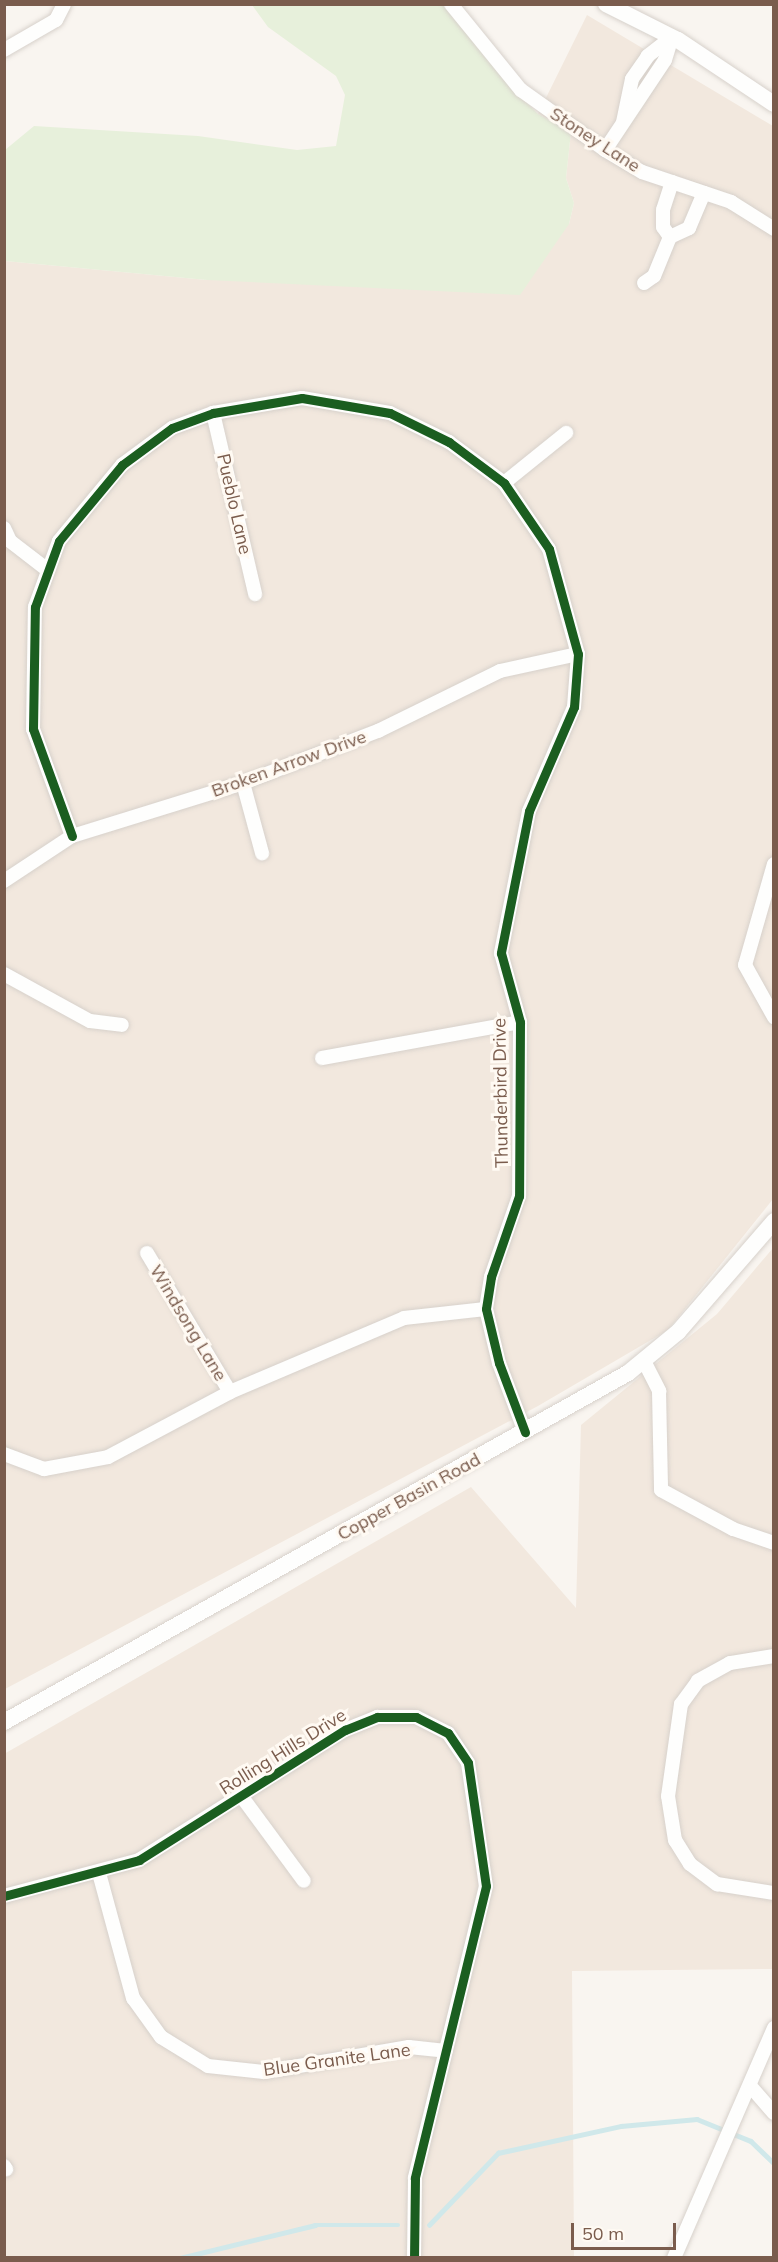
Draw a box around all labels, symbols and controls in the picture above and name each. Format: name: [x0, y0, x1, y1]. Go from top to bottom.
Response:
street label: Stoney Lane: [546, 103, 644, 177]
street label: Pueblo Lane: [212, 451, 256, 557]
street label: Broken Arrow Drive: [209, 726, 369, 802]
street label: Thunderbird Drive: [489, 1018, 513, 1168]
street label: Windsong Lane: [145, 1261, 231, 1385]
street label: Copper Basin Road: [334, 1449, 484, 1545]
street label: Rolling Hills Drive: [216, 1704, 350, 1800]
street label: Blue Granite Lane: [262, 2039, 412, 2081]
scale bar: [574, 2211, 679, 2249]
text: 50 m: [582, 2222, 624, 2245]

